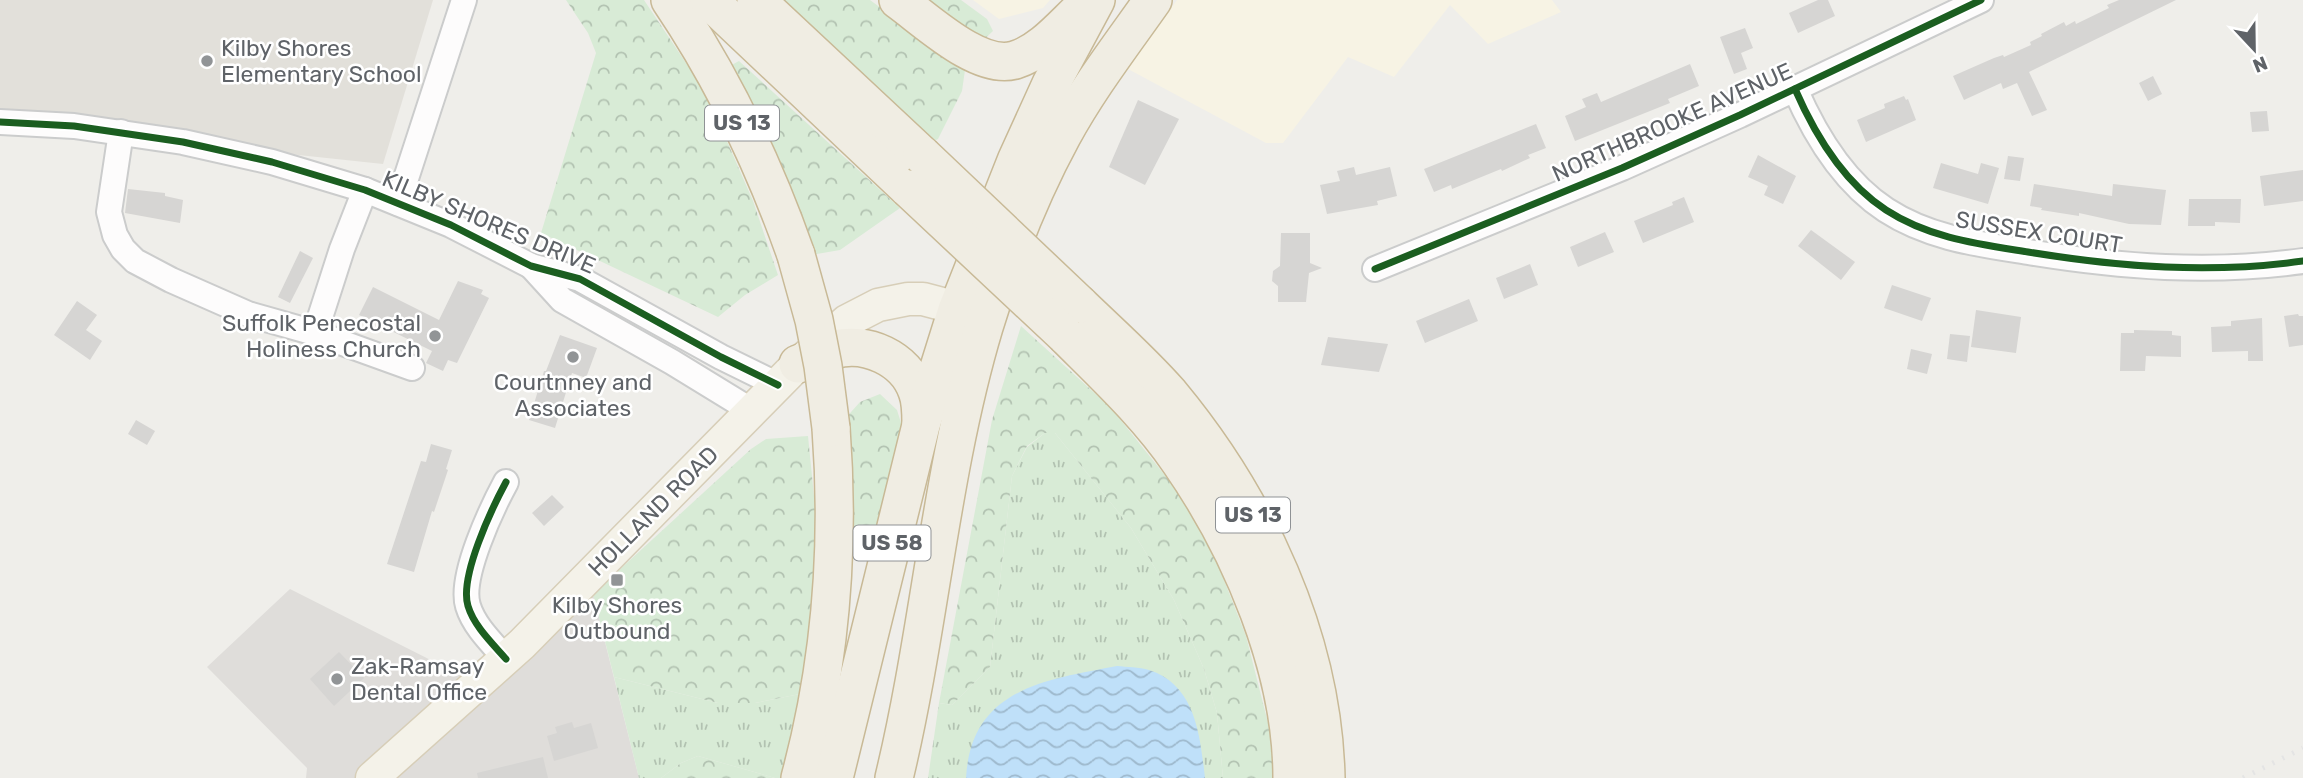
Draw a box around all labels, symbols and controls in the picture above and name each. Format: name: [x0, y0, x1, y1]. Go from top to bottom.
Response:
north arrow: [2219, 14, 2289, 84]
place label: Kilby Shores Elementary School: [221, 34, 422, 88]
text: N: [2250, 51, 2271, 78]
marker: Kilby Shores Elementary School: [199, 53, 215, 69]
street label: NORTHBROOKE AVENUE: [1548, 56, 1796, 188]
road number: US 13: [705, 106, 779, 140]
street label: KILBY SHORES DRIVE: [378, 164, 600, 280]
street label: SUSSEX COURT: [1954, 205, 2124, 259]
place label: Suffolk Penecostal Holiness Church: [222, 309, 421, 363]
marker: Suffolk Penecostal Holiness Church: [427, 328, 443, 344]
marker: Courtnney and Associates: [565, 349, 581, 365]
place label: Courtnney and Associates: [494, 368, 652, 422]
street label: HOLLAND ROAD: [582, 440, 724, 582]
road number: US 13: [1216, 498, 1290, 532]
road number: US 58: [854, 526, 931, 560]
marker: Kilby Shores Outbound: [609, 572, 625, 588]
place label: Kilby Shores Outbound: [552, 591, 682, 645]
place label: Zak-Ramsay Dental Office: [351, 652, 487, 706]
marker: Zak-Ramsay Dental Office: [329, 671, 345, 687]

